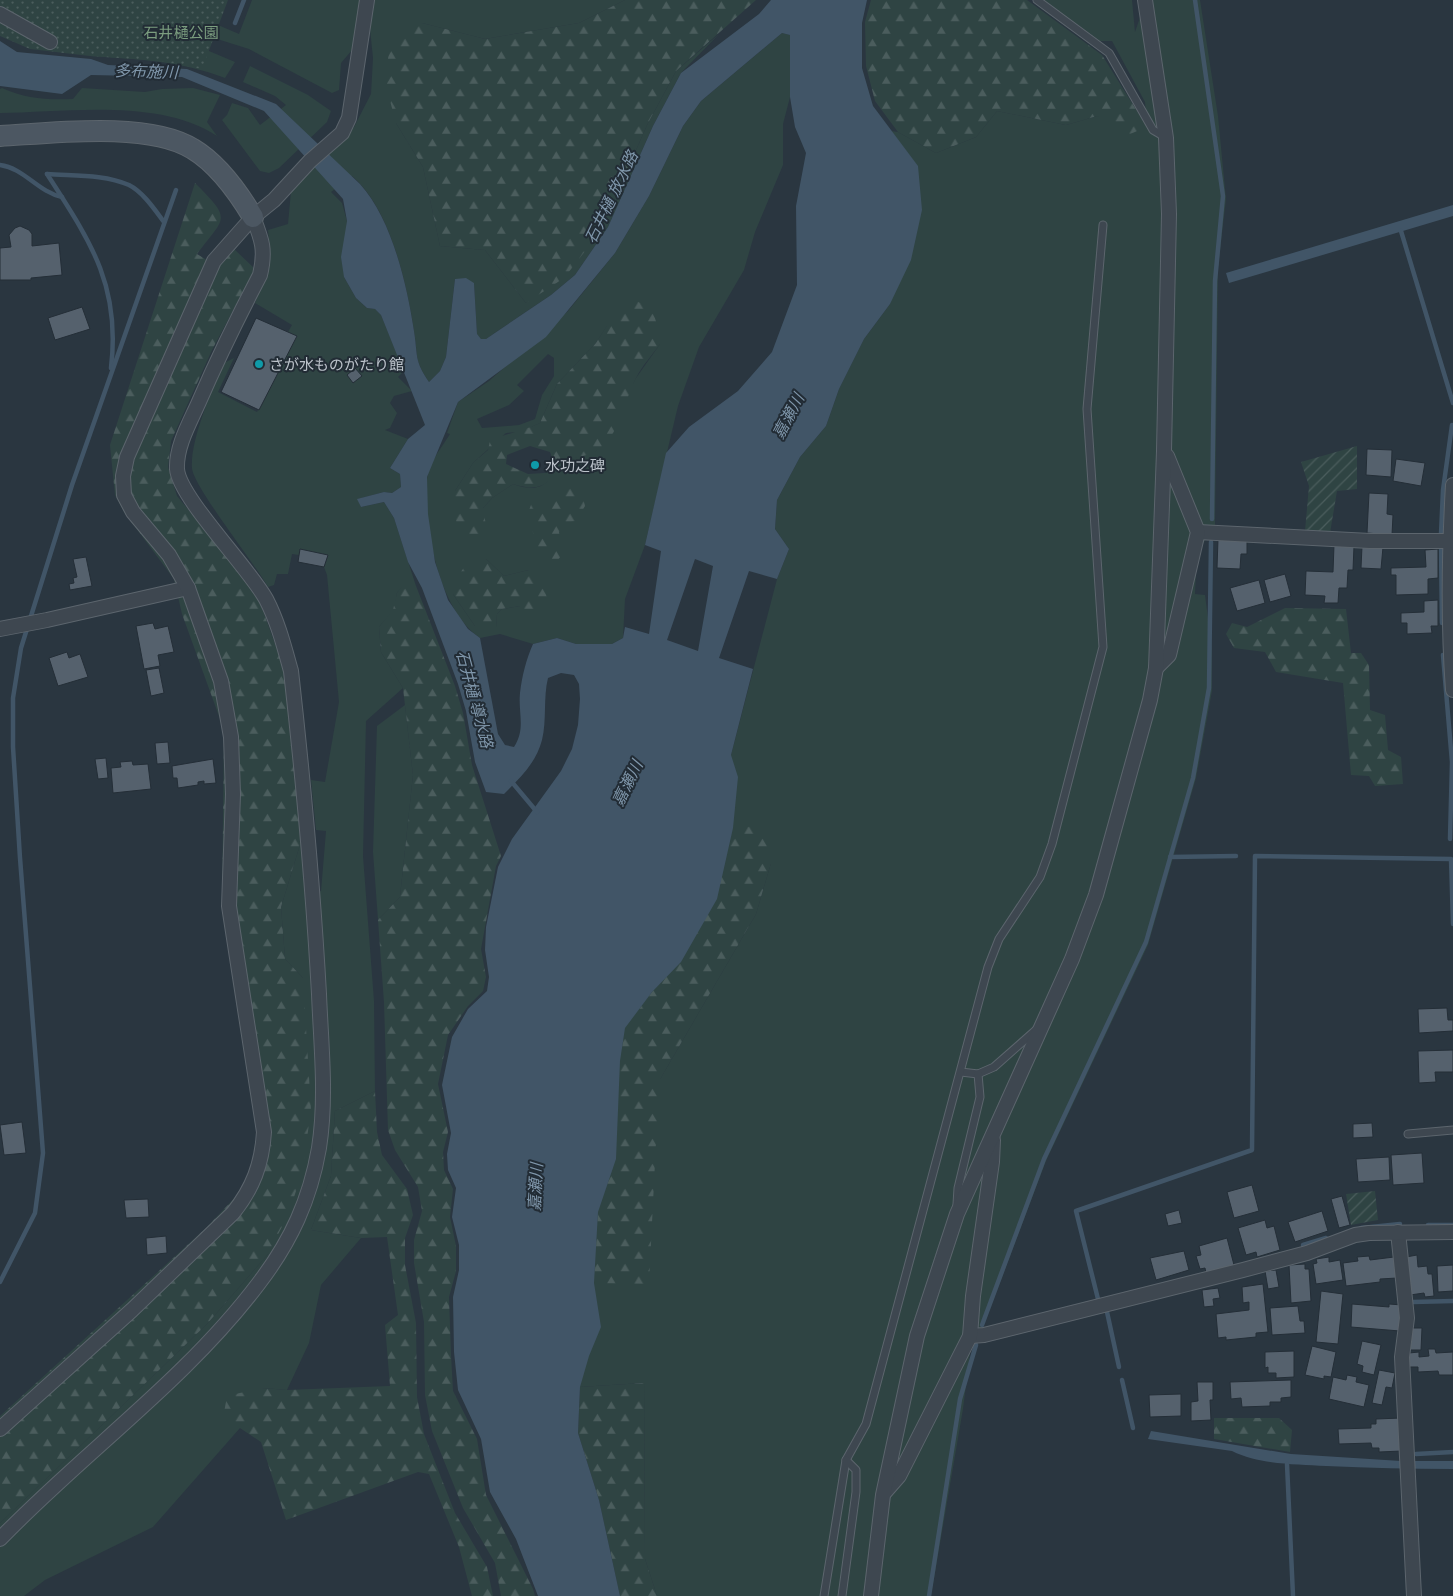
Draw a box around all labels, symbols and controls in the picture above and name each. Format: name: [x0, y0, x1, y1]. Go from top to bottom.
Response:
park label: 石井樋公園: [143, 22, 219, 42]
water label: 多布施川: [114, 59, 180, 83]
water label: 石井樋 放水路: [579, 145, 644, 247]
place label: さが水ものがたり館: [269, 354, 404, 374]
marker: さが水ものがたり館: [253, 358, 265, 370]
water label: 嘉瀬川: [767, 388, 810, 442]
place label: 水功之碑: [545, 455, 605, 475]
marker: 水功之碑: [529, 459, 541, 471]
water label: 石井樋 導水路: [451, 648, 499, 752]
water label: 嘉瀬川: [607, 755, 648, 809]
water label: 嘉瀬川: [523, 1160, 547, 1212]

